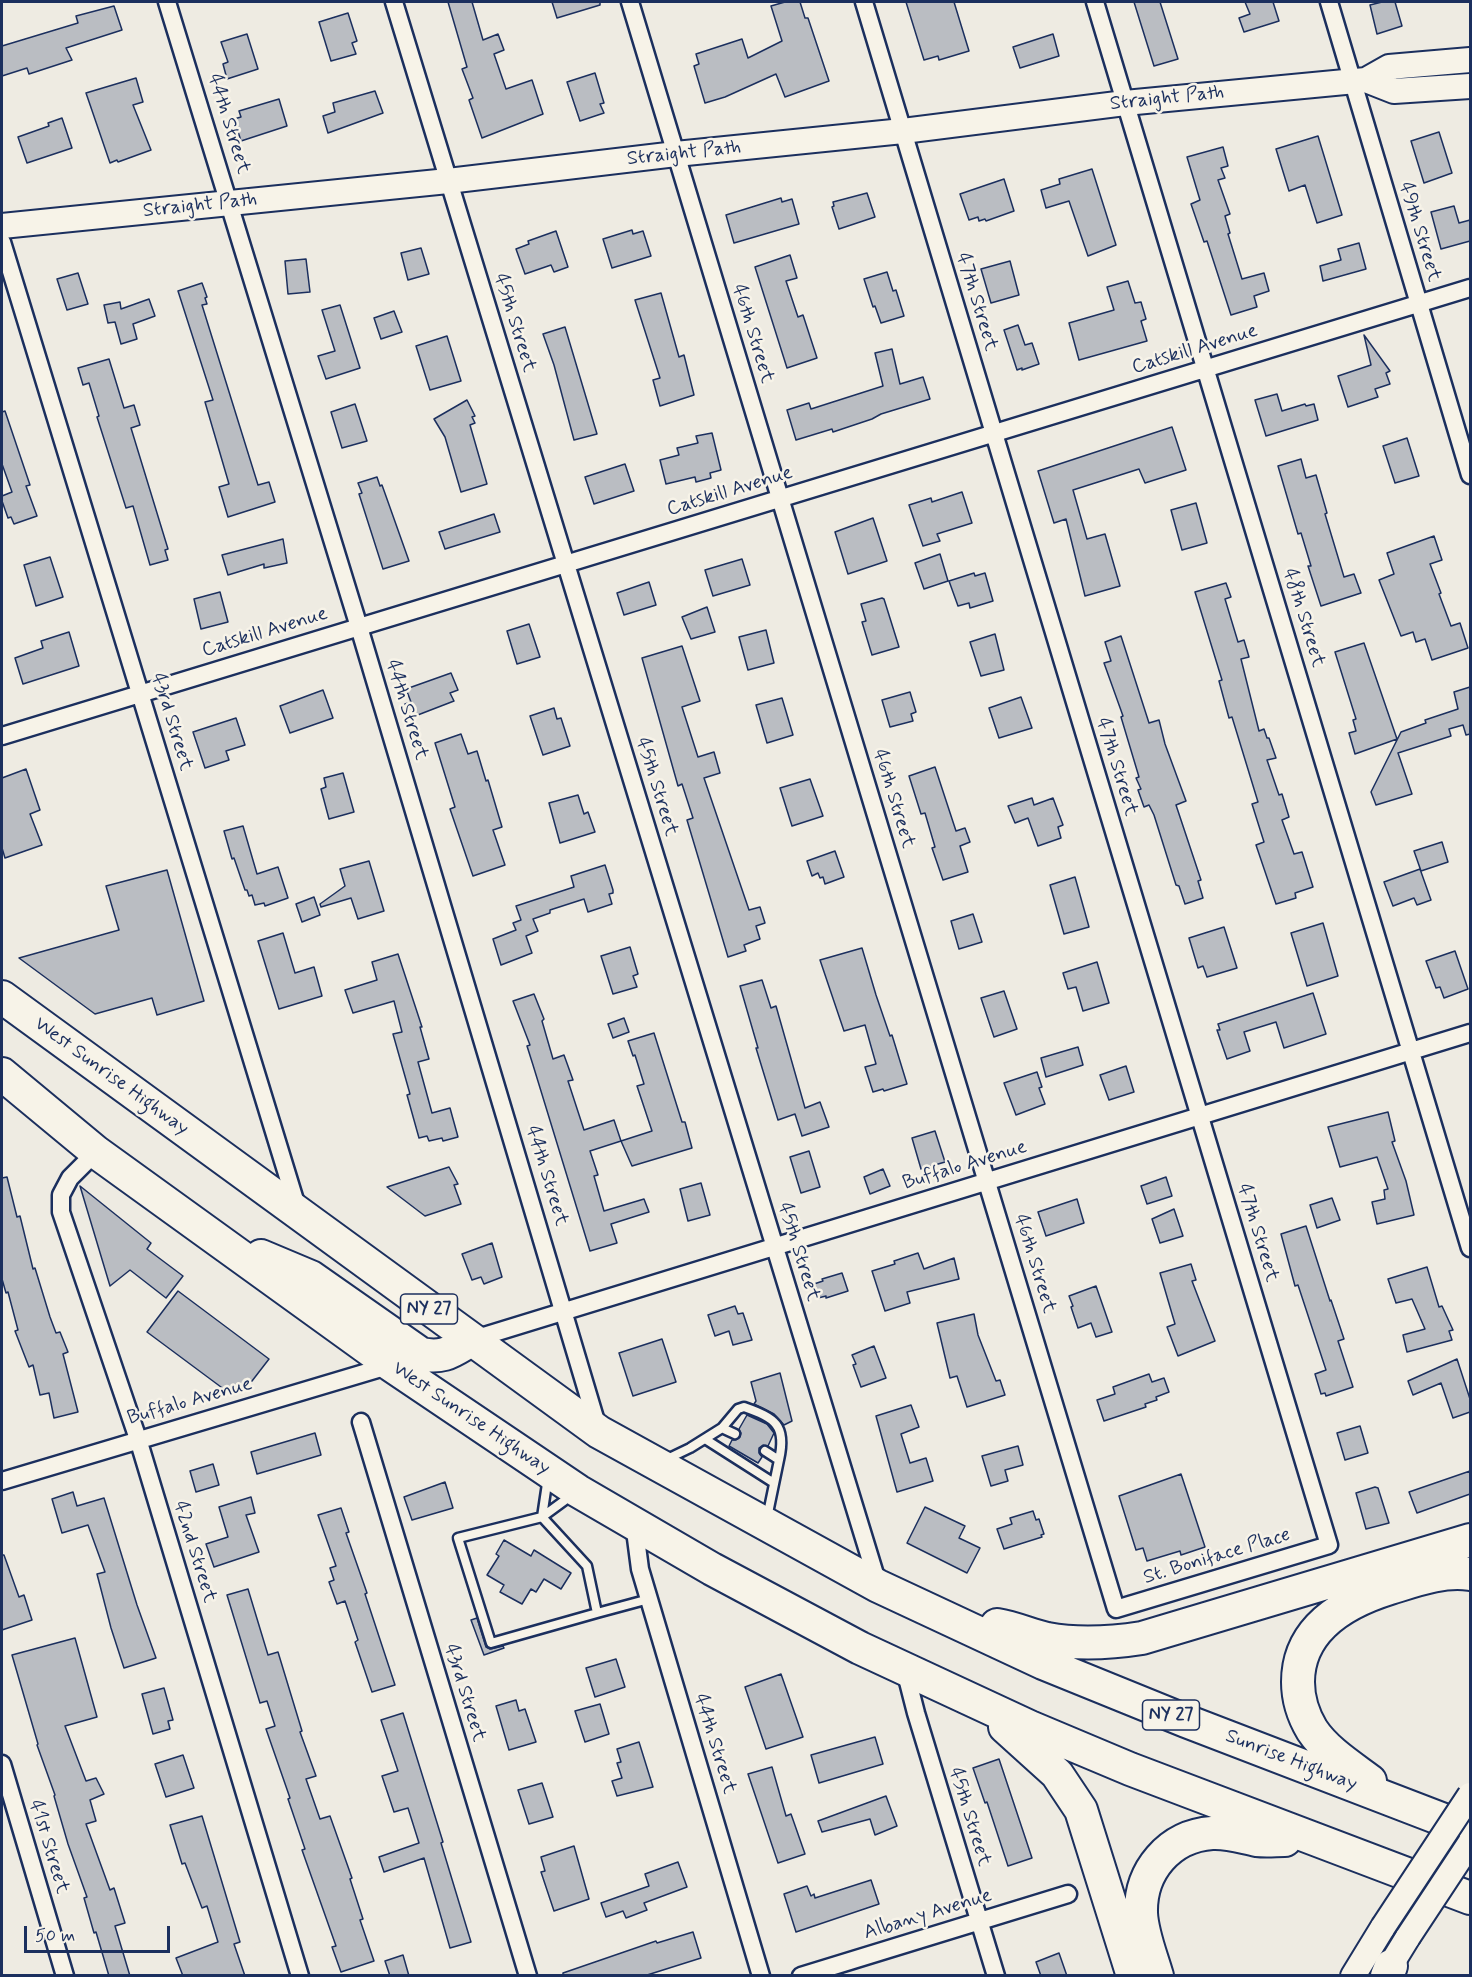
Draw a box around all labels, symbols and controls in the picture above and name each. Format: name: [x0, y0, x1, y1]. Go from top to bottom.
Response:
street label: 44th Street: [201, 71, 255, 177]
street label: Straight Path: [1109, 81, 1225, 117]
street label: Straight Path: [626, 136, 742, 172]
street label: 49th Street: [1392, 179, 1446, 285]
street label: Straight Path: [142, 188, 258, 224]
street label: 47th Street: [950, 250, 1002, 354]
street label: 45th Street: [488, 271, 540, 375]
street label: 46th Street: [726, 282, 778, 386]
street label: Catskill Avenue: [1129, 319, 1261, 381]
street label: Catskill Avenue: [664, 461, 796, 523]
street label: 48th Street: [1277, 566, 1329, 670]
street label: Catskill Avenue: [199, 602, 331, 664]
street label: 44th Street: [379, 657, 433, 763]
street label: 43rd Street: [145, 670, 197, 774]
street label: 47th Street: [1090, 715, 1142, 819]
street label: 45th Street: [630, 735, 682, 839]
street label: 46th Street: [867, 747, 919, 851]
street label: West Sunrise Highway: [29, 1013, 193, 1141]
street label: 44th Street: [519, 1123, 573, 1229]
street label: Buffalo Avenue: [900, 1136, 1030, 1196]
street label: 47th Street: [1231, 1181, 1283, 1285]
street label: 45th Street: [772, 1200, 824, 1304]
street label: 46th Street: [1008, 1212, 1060, 1316]
road number: NY 27: [400, 1294, 458, 1324]
street label: West Sunrise Highway: [387, 1357, 555, 1481]
street label: Buffalo Avenue: [125, 1373, 255, 1431]
street label: 42nd Street: [167, 1498, 221, 1606]
street label: St. Boniface Place: [1141, 1523, 1293, 1591]
street label: 43rd Street: [438, 1641, 490, 1745]
street label: 44th Street: [687, 1691, 741, 1797]
road number: NY 27: [1142, 1700, 1200, 1730]
street label: Sunrise Highway: [1222, 1725, 1360, 1797]
street label: 45th Street: [943, 1765, 995, 1869]
street label: 41st Street: [22, 1797, 74, 1897]
street label: Albany Avenue: [861, 1884, 995, 1946]
scale bar: [27, 1914, 172, 1952]
text: 50 m: [35, 1924, 75, 1948]

